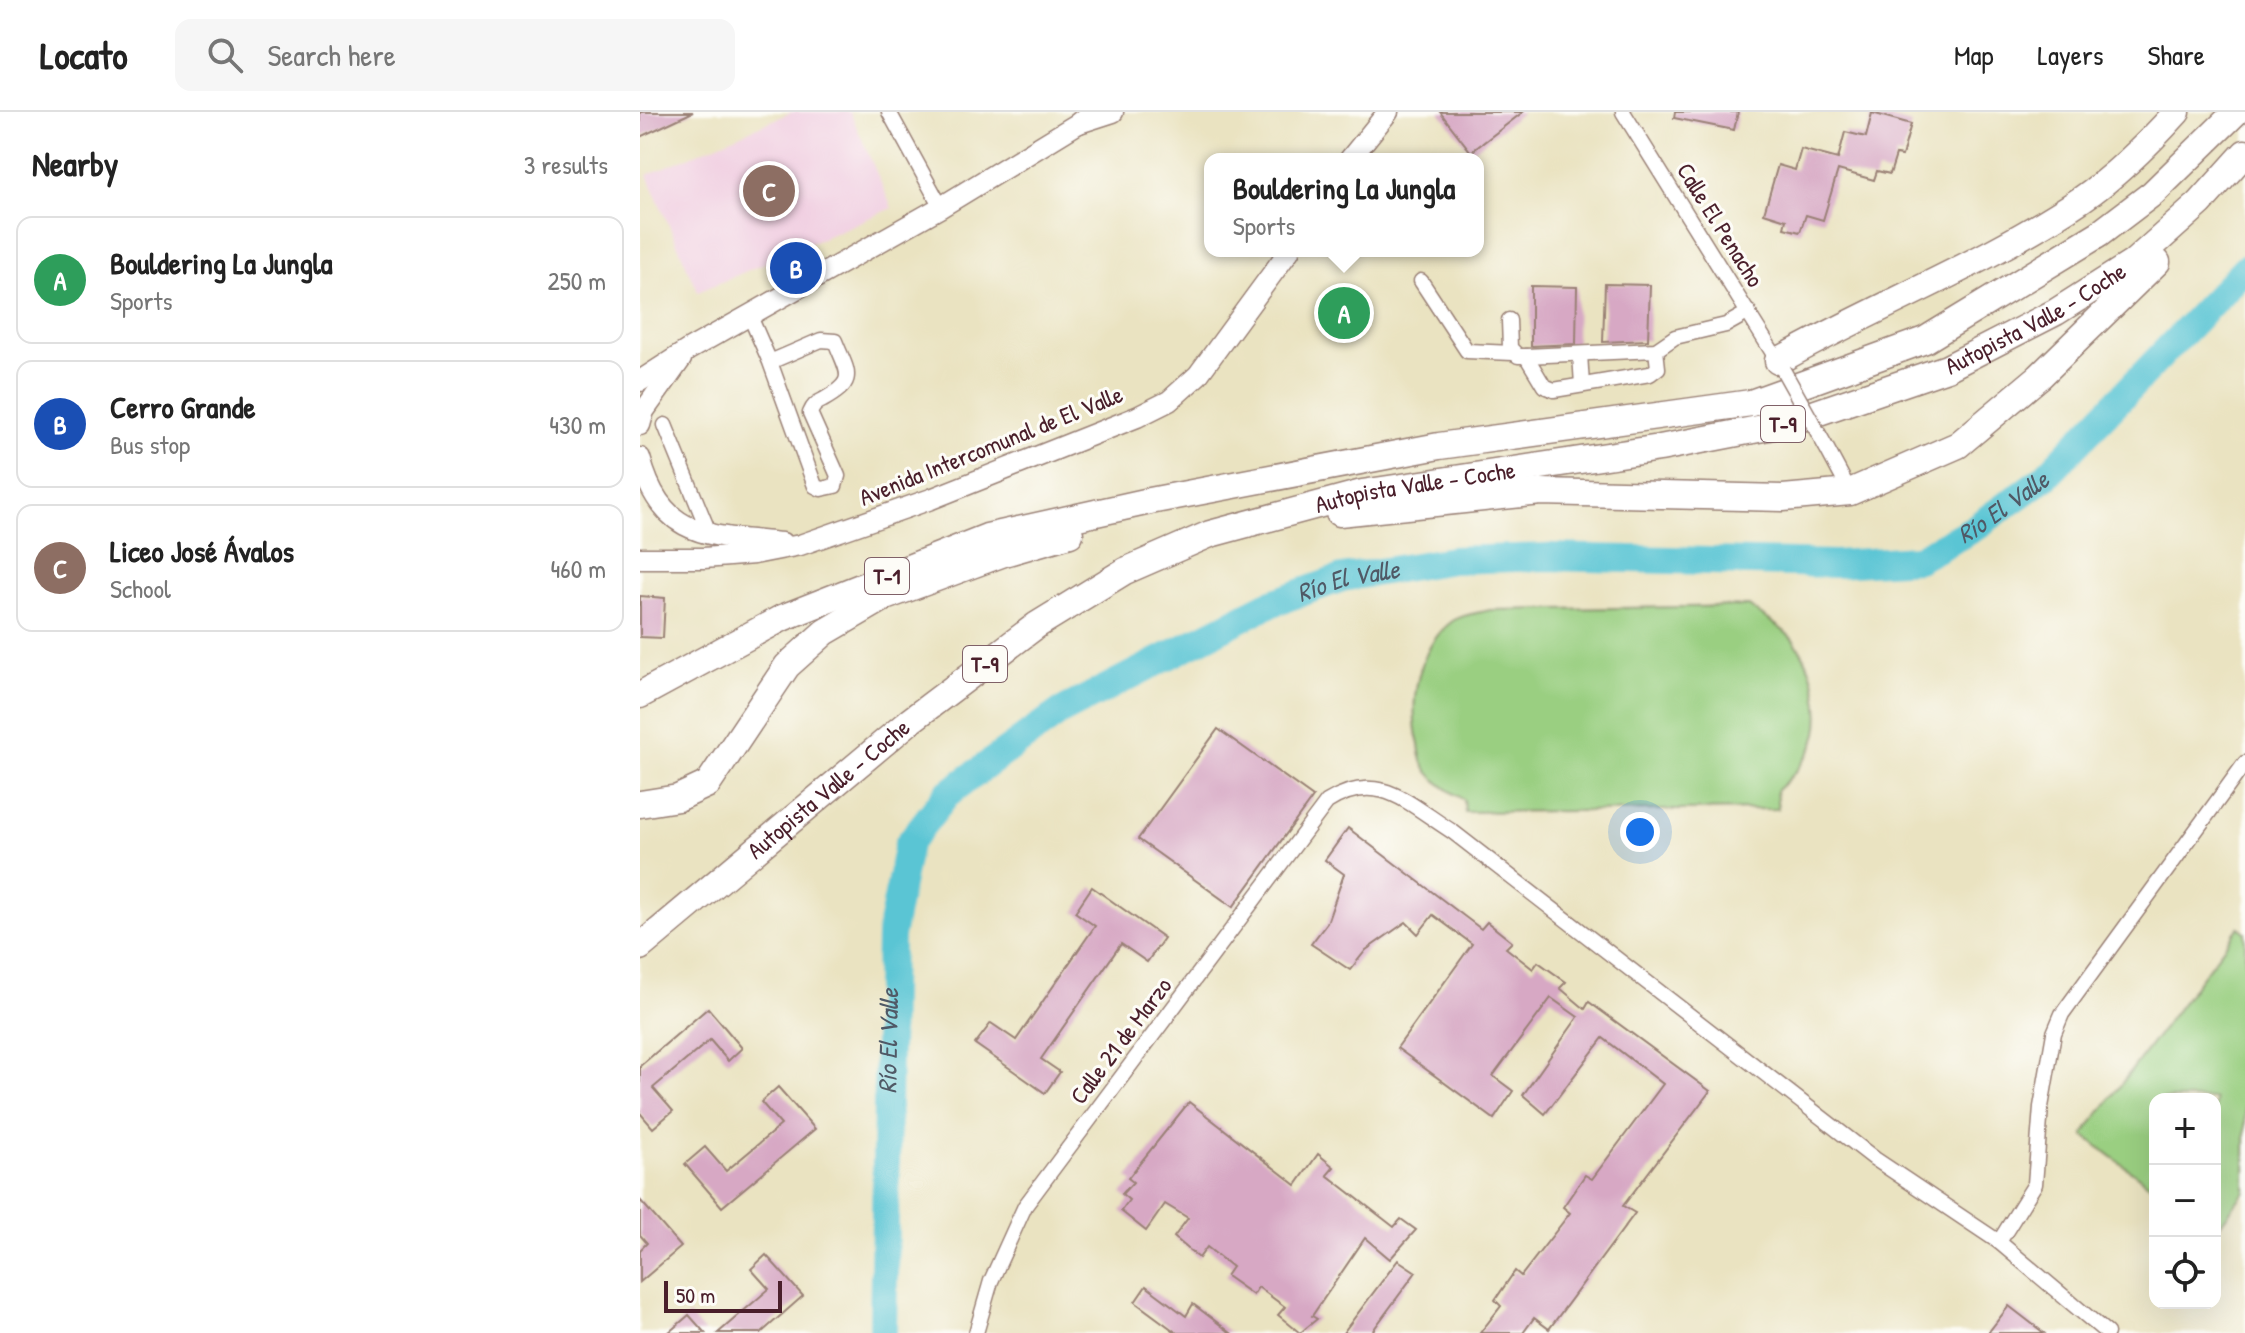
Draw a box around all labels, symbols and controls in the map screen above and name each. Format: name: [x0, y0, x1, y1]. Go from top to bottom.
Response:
search box: [175, 19, 735, 91]
text: Locato: [40, 29, 127, 81]
icon: search: [203, 33, 247, 77]
text: Search here: [267, 35, 396, 75]
text: Map: [1954, 36, 1994, 74]
text: Layers: [2038, 36, 2103, 74]
text: Share: [2147, 36, 2205, 74]
text: Nearby: [32, 141, 118, 187]
text: 3 results: [524, 147, 608, 182]
popup: [1204, 153, 1484, 257]
street label: Calle El Penacho: [1670, 156, 1772, 293]
pin: C: [743, 161, 795, 221]
text: Bouldering La Jungla: [1233, 168, 1455, 208]
text: Sports: [1233, 208, 1295, 243]
pin: B: [770, 238, 822, 298]
text: Bouldering La Jungla: [110, 243, 333, 283]
street label: Autopista Valle - Coche: [1939, 254, 2132, 381]
text: A: [54, 263, 66, 298]
text: 250 m: [548, 263, 606, 298]
text: Sports: [110, 283, 173, 318]
pin: A: [1318, 283, 1370, 343]
street label: Avenida Intercomunal de El Valle: [854, 377, 1128, 513]
text: Cerro Grande: [110, 387, 255, 427]
road number: T-9: [1761, 406, 1805, 442]
text: B: [53, 407, 67, 442]
text: 430 m: [549, 407, 606, 442]
text: Bus stop: [110, 427, 190, 462]
street label: Autopista Valle - Coche: [1311, 453, 1518, 520]
water label: Río El Valle: [1951, 461, 2057, 551]
text: Liceo José Ávalos: [110, 531, 294, 571]
text: C: [53, 551, 67, 586]
text: 460 m: [551, 551, 606, 586]
water label: Río El Valle: [1292, 551, 1403, 610]
road number: T-1: [865, 558, 909, 594]
text: School: [110, 571, 171, 606]
road number: T-9: [963, 646, 1007, 682]
street label: Autopista Valle - Coche: [740, 711, 916, 866]
your location: [1620, 812, 1660, 852]
street label: Calle 21 de Marzo: [1062, 970, 1179, 1110]
water label: Río El Valle: [869, 987, 906, 1094]
map controls: [2149, 1093, 2221, 1309]
button: +: [2149, 1093, 2221, 1165]
button: −: [2149, 1165, 2221, 1237]
button: locate: [2149, 1237, 2221, 1309]
scale bar: [664, 1277, 782, 1313]
text: 50 m: [676, 1280, 715, 1310]

